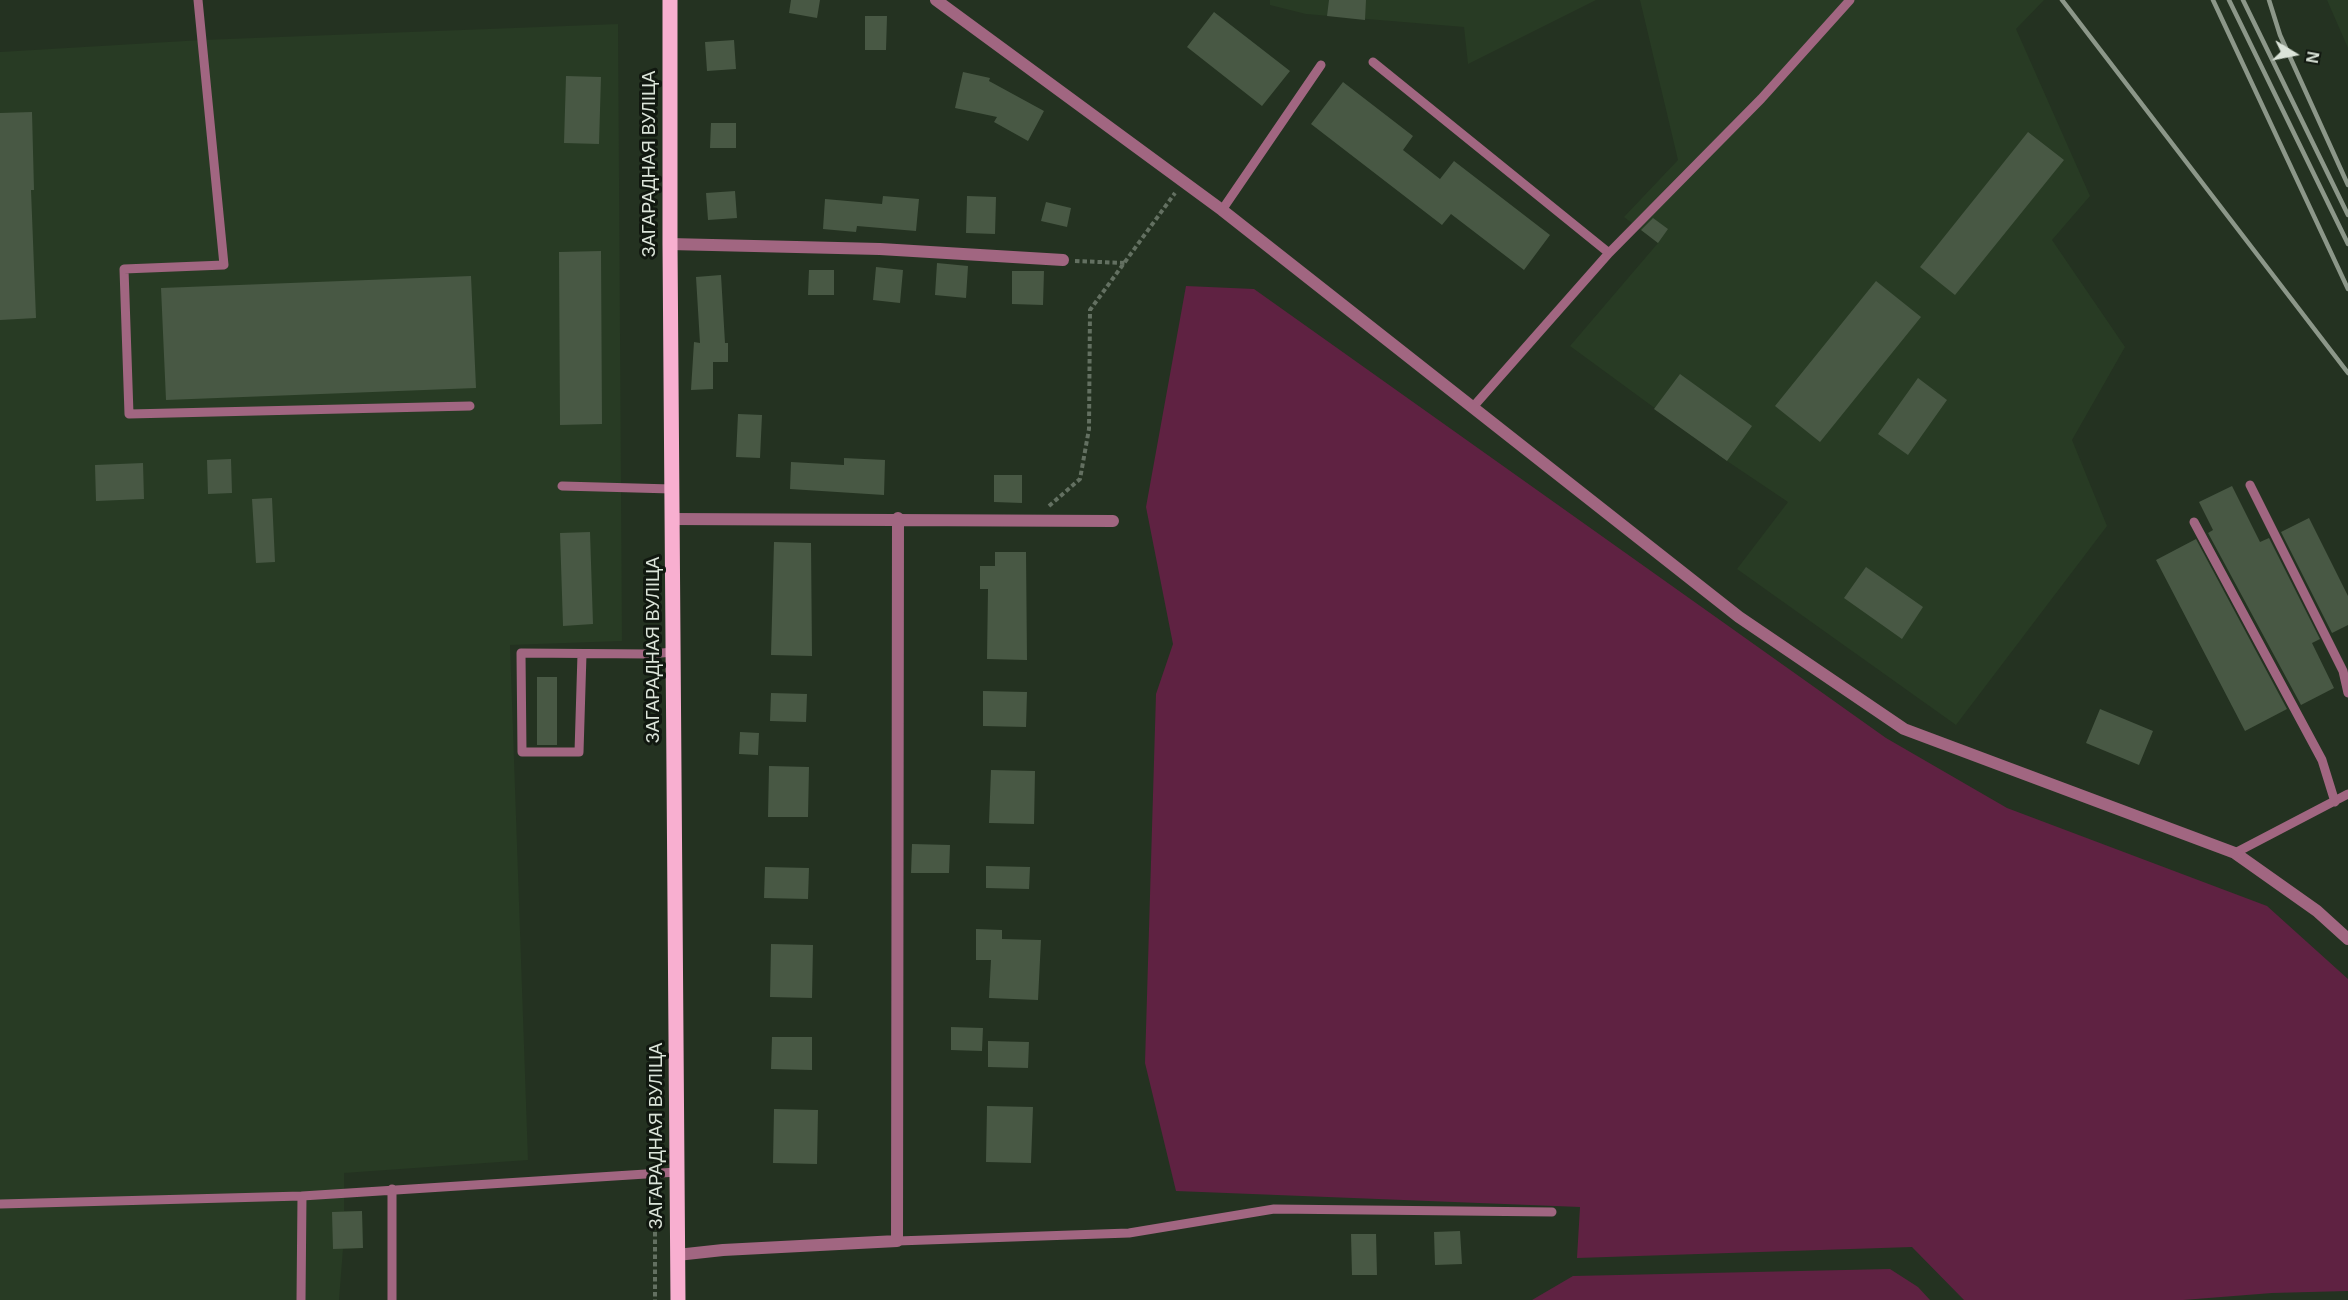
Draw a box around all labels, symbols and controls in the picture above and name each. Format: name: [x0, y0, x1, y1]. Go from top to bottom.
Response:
north arrow: [2264, 24, 2324, 84]
text: N: [2303, 50, 2322, 64]
street label: ЗАГАРАДНАЯ ВУЛІЦА: [639, 71, 661, 257]
street label: ЗАГАРАДНАЯ ВУЛІЦА: [643, 557, 665, 743]
street label: ЗАГАРАДНАЯ ВУЛІЦА: [646, 1043, 668, 1229]

